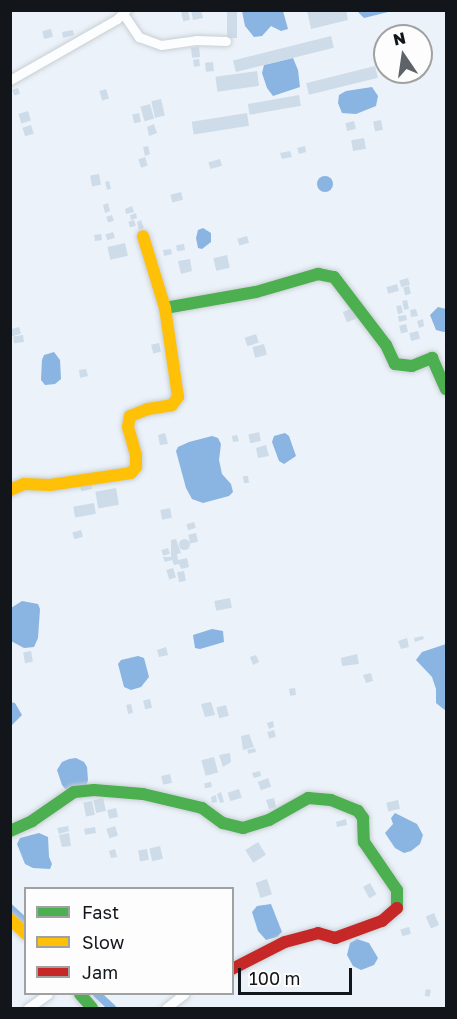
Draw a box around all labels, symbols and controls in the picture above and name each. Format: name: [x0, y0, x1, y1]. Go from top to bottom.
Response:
north arrow: [373, 24, 433, 84]
text: N: [391, 27, 408, 50]
legend: [24, 887, 234, 995]
text: Fast: [82, 901, 119, 923]
text: Slow: [82, 931, 124, 953]
scale bar: [241, 956, 355, 994]
text: Jam: [82, 961, 118, 983]
text: 100 m: [249, 967, 300, 989]

